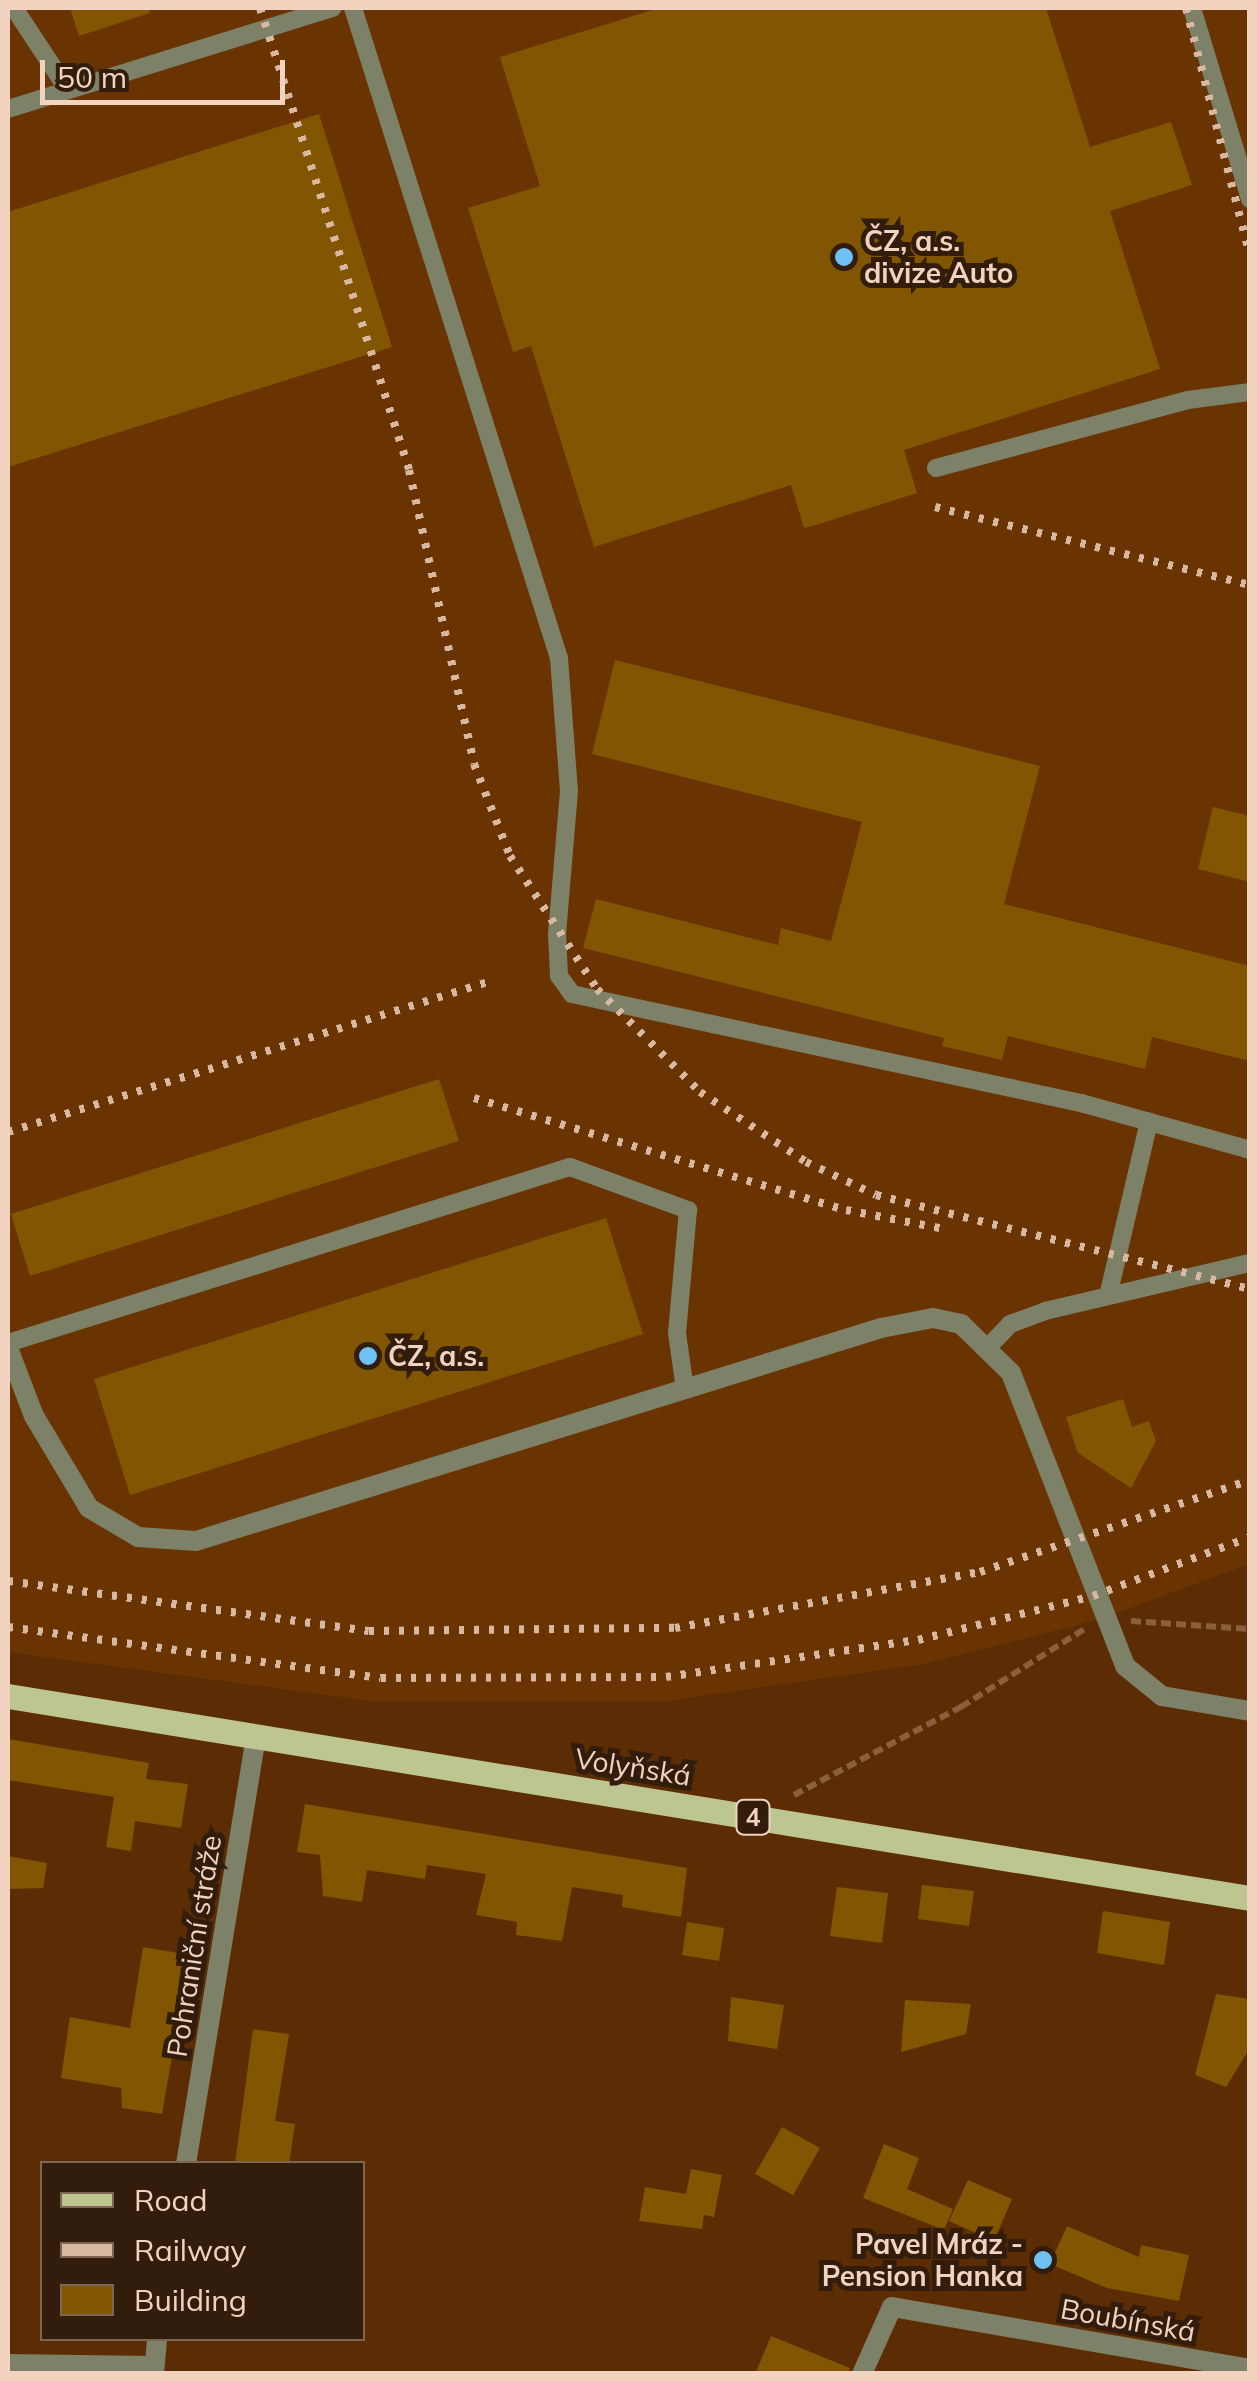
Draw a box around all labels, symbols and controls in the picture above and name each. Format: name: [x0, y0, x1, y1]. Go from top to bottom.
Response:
scale bar: [45, 40, 290, 102]
text: 50 m: [57, 58, 127, 96]
place label: ČZ, a.s. divize Auto: [864, 224, 1013, 290]
marker: ČZ, a.s. divize Auto: [833, 246, 855, 268]
place label: ČZ, a.s.: [388, 1339, 484, 1373]
marker: ČZ, a.s.: [357, 1345, 379, 1367]
street label: Volyňská: [573, 1741, 693, 1793]
road number: 4: [736, 1797, 770, 1837]
street label: Pohraniční stráže: [160, 1833, 228, 2059]
legend: [40, 2161, 365, 2341]
text: Road: [134, 2181, 208, 2219]
place label: Pavel Mráz - Pension Hanka: [822, 2227, 1023, 2293]
text: Railway: [134, 2231, 247, 2269]
marker: Pavel Mráz - Pension Hanka: [1032, 2249, 1054, 2271]
text: Building: [134, 2281, 247, 2319]
street label: Boubínská: [1058, 2292, 1198, 2348]

